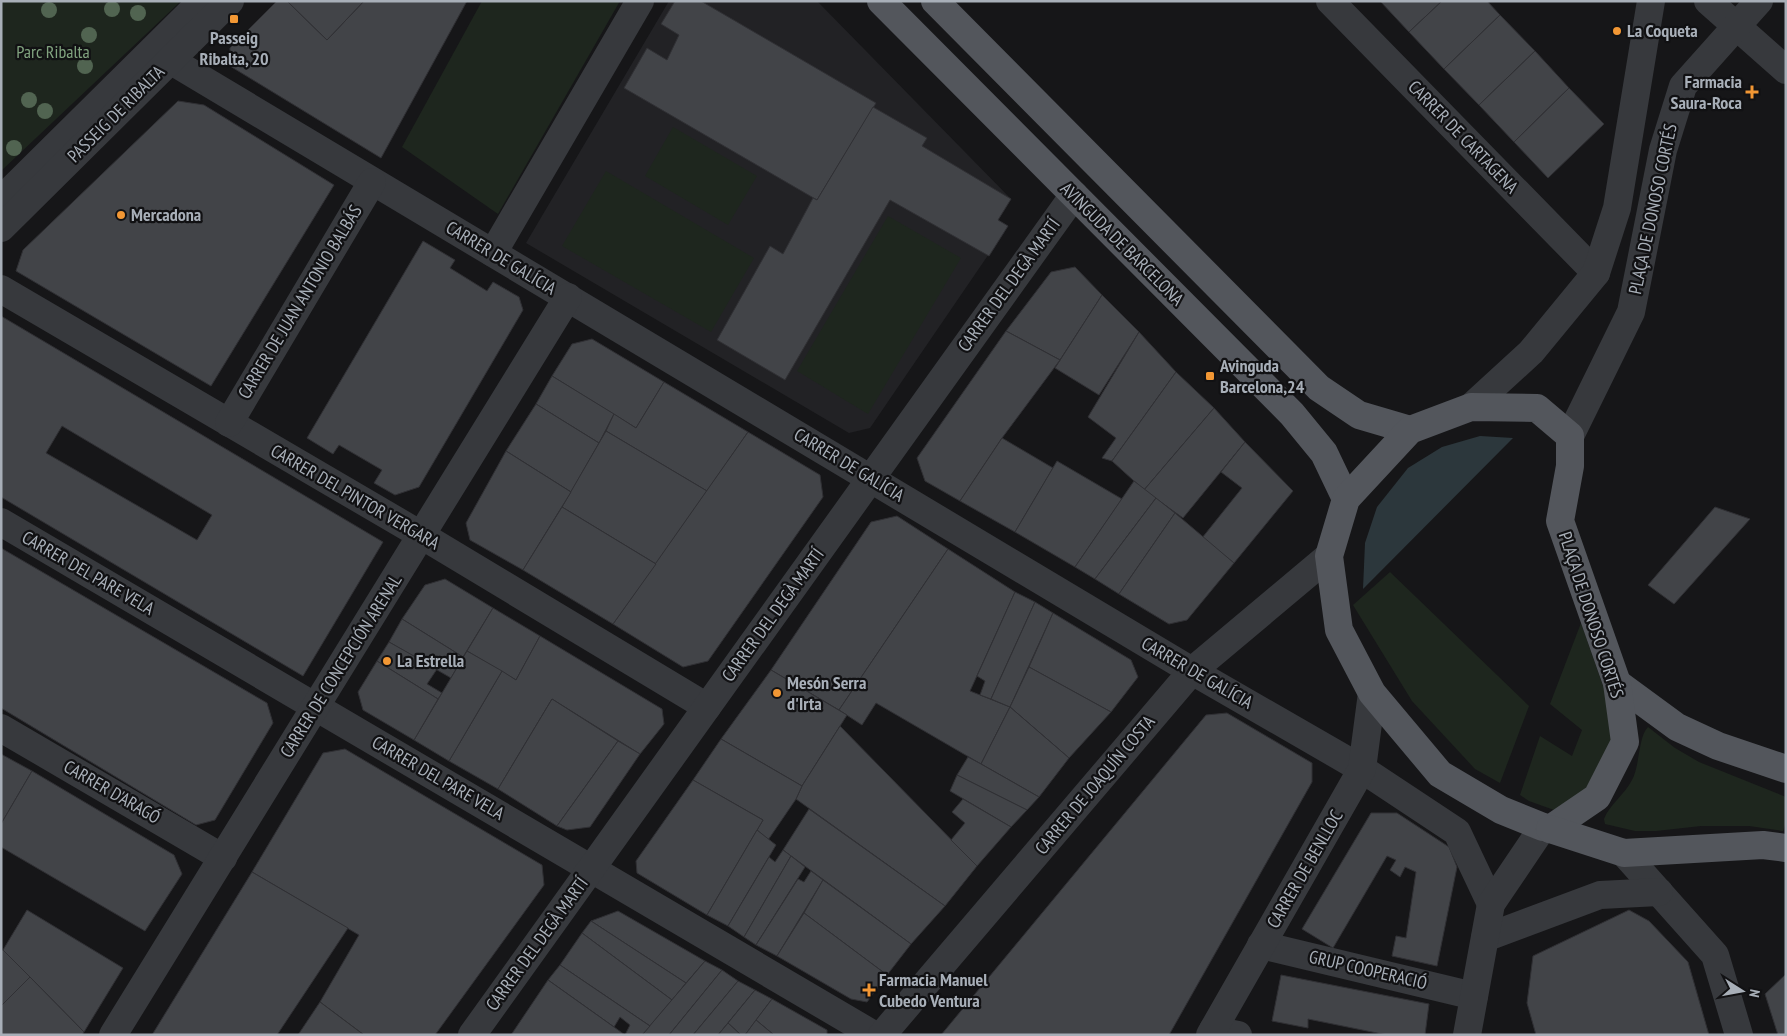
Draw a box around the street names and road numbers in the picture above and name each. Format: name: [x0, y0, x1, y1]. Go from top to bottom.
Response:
street label: PASSEIG DE RIBALTA: [62, 60, 169, 167]
street label: CARRER DE CARTAGENA: [1403, 75, 1524, 199]
street label: PLAÇA DE DONOSO CORTÉS: [1623, 121, 1682, 296]
street label: AVINGUDA DE BARCELONA: [1056, 177, 1189, 311]
street label: CARRER DE JUAN ANTONIO BALBÁS: [232, 200, 367, 403]
street label: CARRER DEL DEGÀ MARTÍ: [952, 213, 1065, 356]
street label: CARRER DE GALÍCIA: [442, 216, 561, 300]
street label: CARRER DE GALÍCIA: [790, 423, 909, 507]
street label: CARRER DEL PINTOR VERGARA: [267, 439, 444, 555]
street label: CARRER DEL PARE VELA: [18, 525, 159, 620]
street label: PLAÇA DE DONOSO CORTÉS: [1554, 529, 1629, 701]
street label: CARRER DEL DEGÀ MARTÍ: [716, 543, 829, 686]
street label: CARRER DE CONCEPCIÓN ARENAL: [275, 569, 407, 762]
street label: CARRER DE GALÍCIA: [1137, 631, 1257, 714]
street label: CARRER DE JOAQUÍN COSTA: [1030, 710, 1160, 859]
street label: CARRER DEL PARE VELA: [368, 730, 509, 825]
street label: CARRER D'ARAGÓ: [60, 755, 165, 829]
street label: CARRER DE BENLLOC: [1261, 806, 1348, 932]
street label: CARRER DEL DEGÀ MARTÍ: [480, 872, 593, 1015]
street label: GRUP COOPERACIÓ: [1307, 945, 1429, 994]

